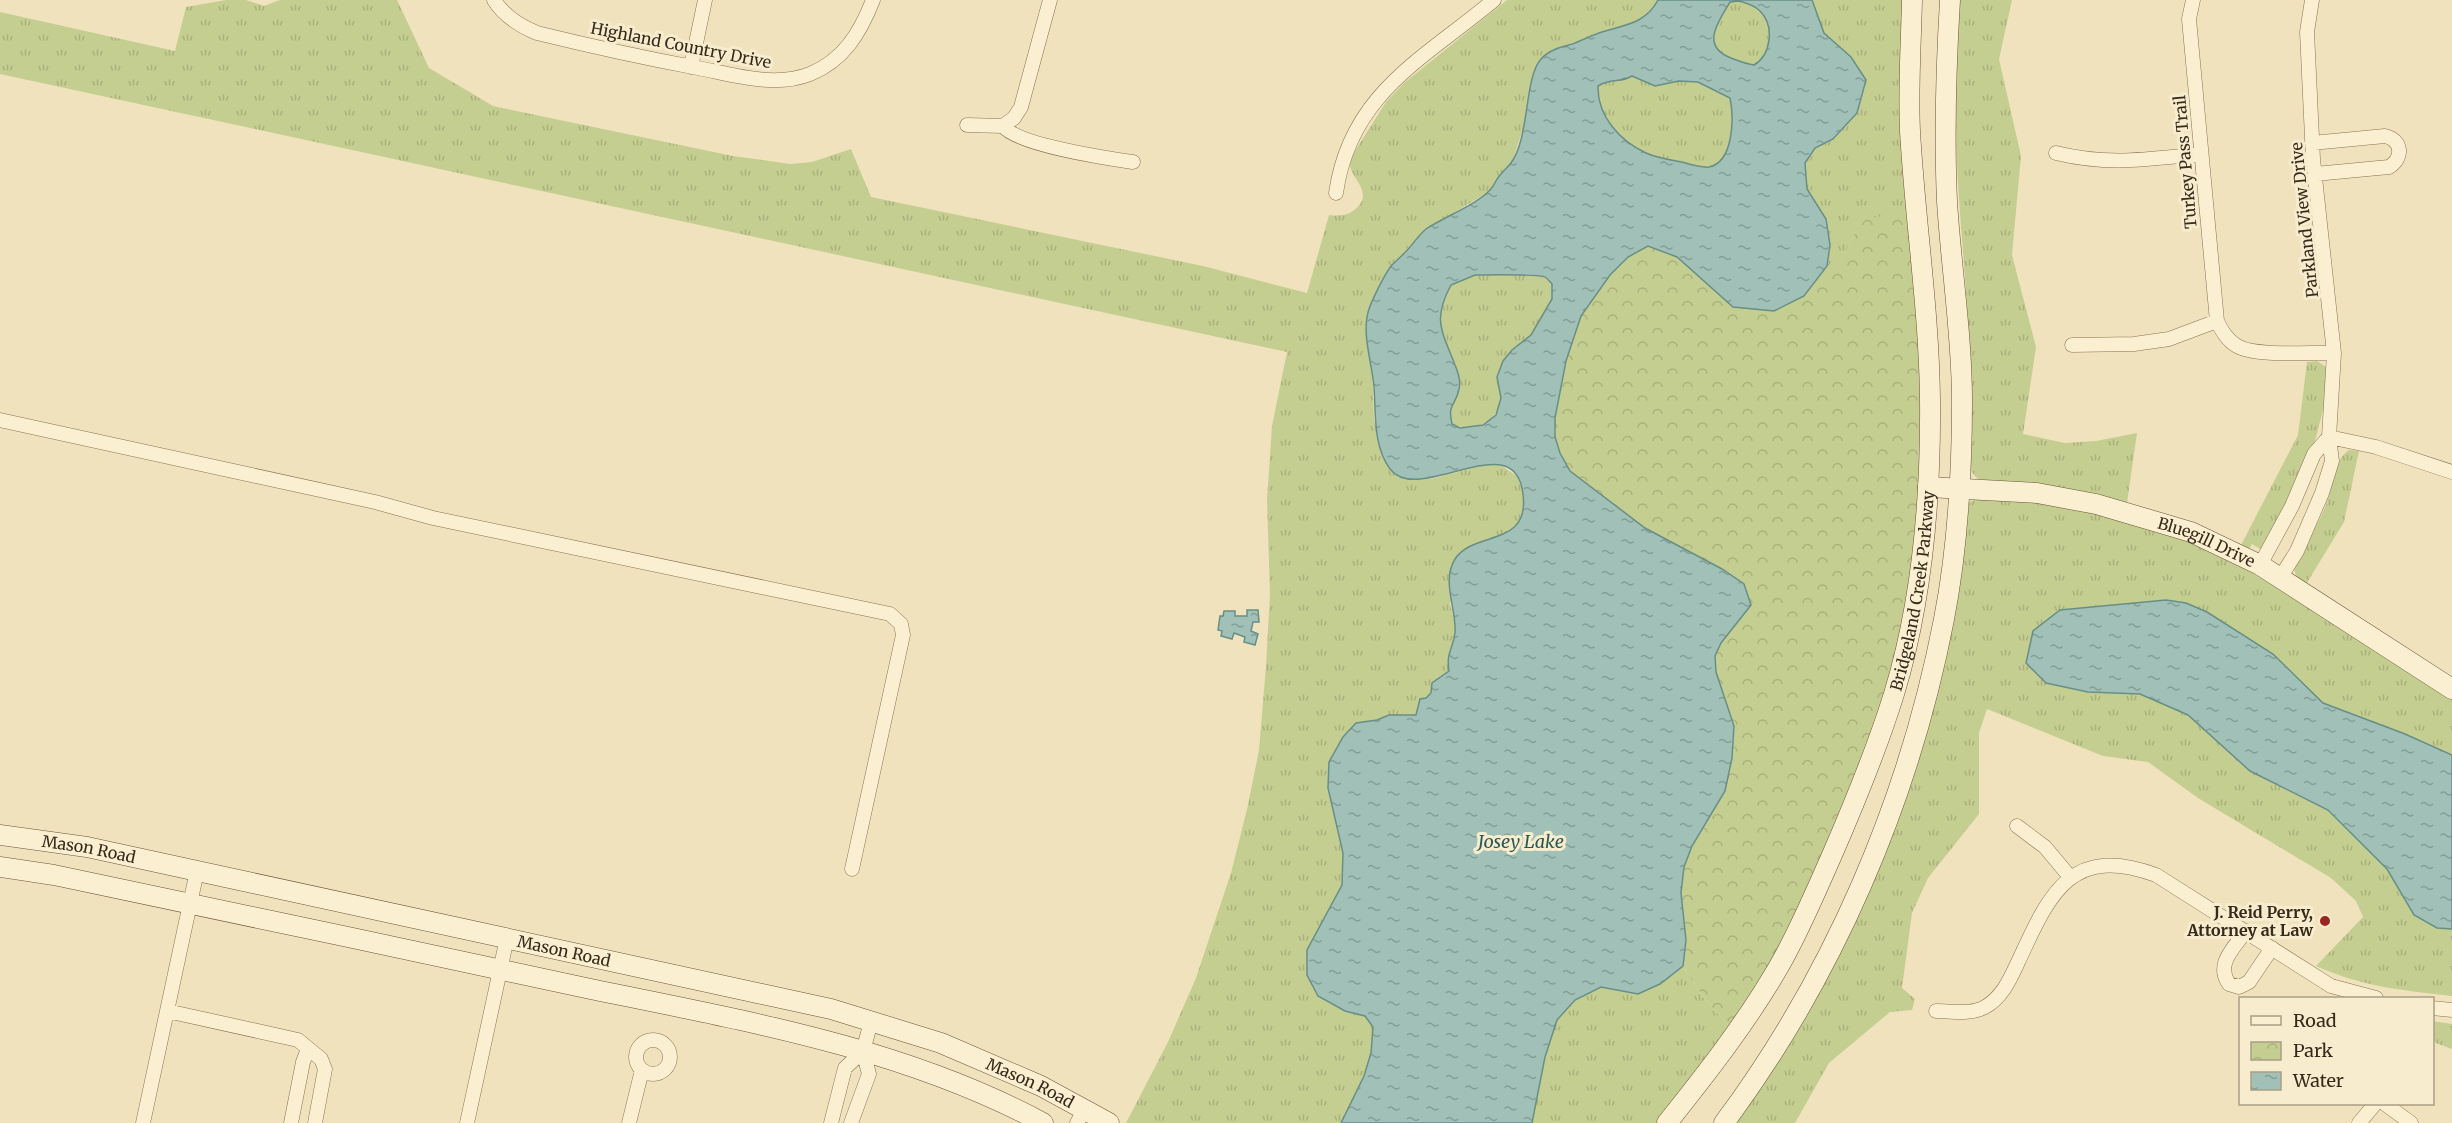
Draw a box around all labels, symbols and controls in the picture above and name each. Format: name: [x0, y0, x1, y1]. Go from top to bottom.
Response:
street label: Highland Country Drive: [589, 18, 773, 72]
street label: Turkey Pass Trail: [2169, 94, 2201, 230]
street label: Parkland View Drive: [2286, 141, 2322, 299]
street label: Bridgeland Creek Parkway: [1886, 489, 1938, 693]
street label: Bluegill Drive: [2155, 513, 2258, 571]
water label: Josey Lake: [1476, 830, 1564, 853]
street label: Mason Road: [41, 831, 138, 867]
place label: J. Reid Perry, Attorney at Law: [2186, 902, 2313, 940]
marker: J. Reid Perry, Attorney at Law: [2318, 914, 2332, 928]
street label: Mason Road: [515, 931, 613, 971]
legend: [2239, 997, 2434, 1105]
text: Road: [2293, 1009, 2337, 1032]
text: Park: [2293, 1039, 2334, 1062]
street label: Mason Road: [983, 1054, 1078, 1112]
text: Water: [2292, 1069, 2344, 1092]

